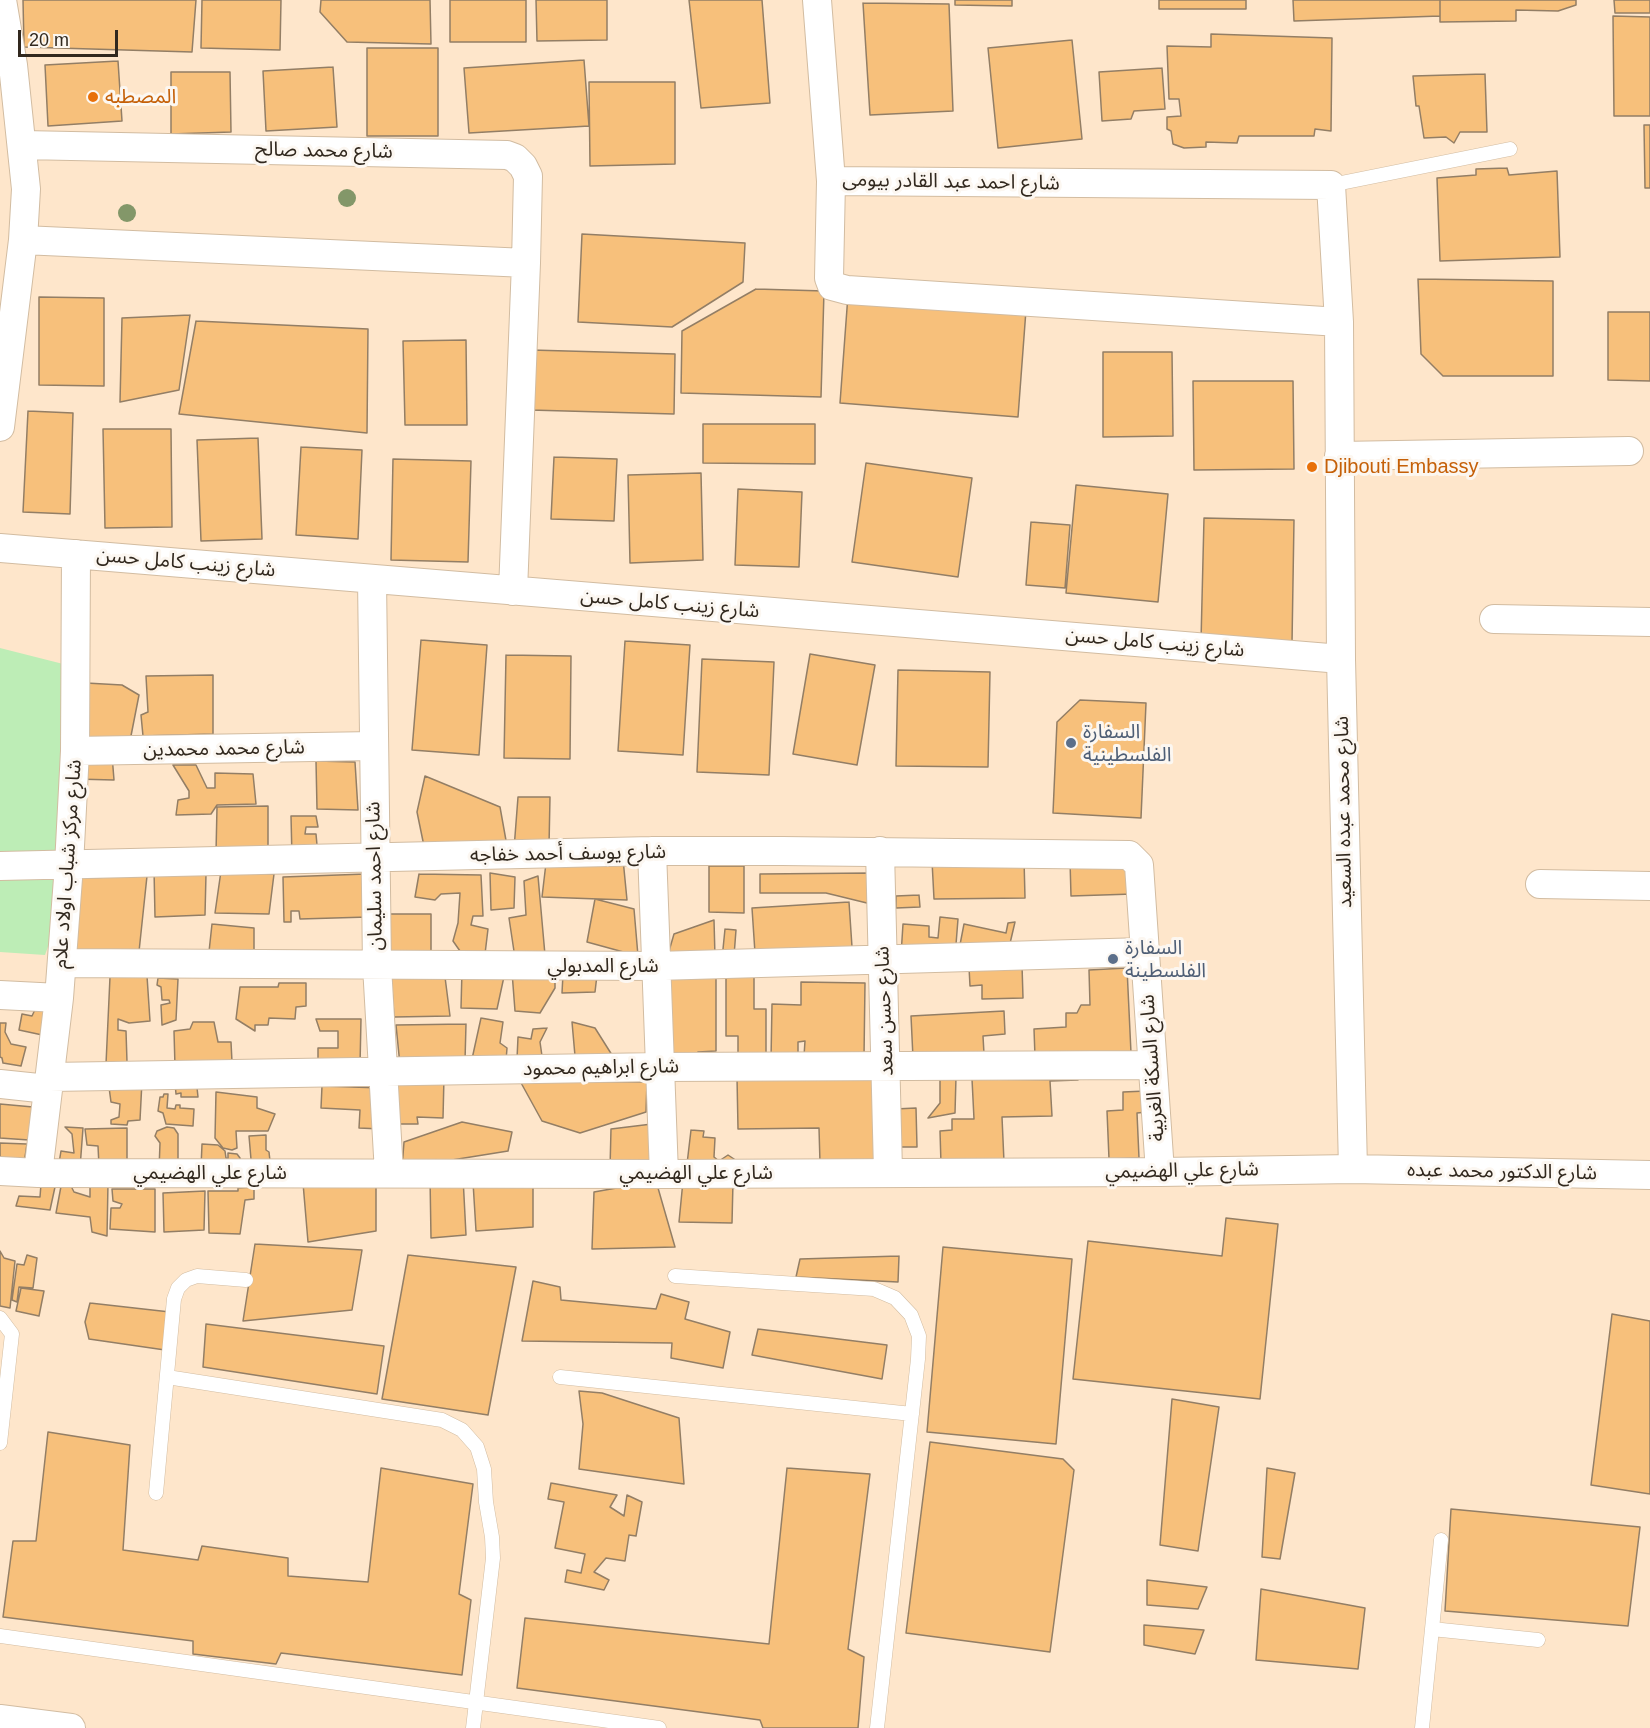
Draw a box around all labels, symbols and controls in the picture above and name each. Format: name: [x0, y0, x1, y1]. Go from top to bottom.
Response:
scale bar: [21, 18, 122, 56]
text: 20 m: [29, 30, 69, 50]
place label: المصطبه: [105, 85, 176, 109]
marker: المصطبه: [86, 90, 100, 104]
street label: شارع محمد صالح: [255, 138, 393, 164]
street label: شارع احمد عبد القادر بيومى: [842, 168, 1060, 196]
place label: Djibouti Embassy: [1324, 455, 1479, 479]
marker: Djibouti Embassy: [1305, 460, 1319, 474]
street label: شارع زينب كامل حسن: [95, 543, 277, 583]
street label: شارع زينب كامل حسن: [579, 584, 761, 624]
street label: شارع زينب كامل حسن: [1064, 623, 1246, 663]
street label: شارع محمد عبده السعيد: [1330, 716, 1358, 908]
place label: السفارة الفلسطينية: [1083, 720, 1172, 767]
street label: شارع محمد محمدين: [143, 736, 305, 762]
marker: السفارة الفلسطينية: [1064, 736, 1078, 750]
street label: شارع مركز شباب اولاد علام: [49, 759, 87, 969]
street label: شارع احمد سليمان: [362, 801, 388, 951]
street label: شارع يوسف أحمد خفاجه: [470, 840, 666, 868]
place label: السفارة الفلسطينة: [1125, 936, 1206, 983]
street label: شارع حسن سعد: [871, 946, 899, 1076]
marker: السفارة الفلسطينة: [1106, 952, 1120, 966]
street label: شارع المدبولي: [547, 954, 659, 978]
street label: شارع السكة الغربية: [1136, 994, 1170, 1142]
street label: شارع ابراهيم محمود: [523, 1055, 679, 1081]
street label: شارع علي الهضيمي: [1105, 1158, 1259, 1184]
street label: شارع الدكتور محمد عبده: [1407, 1158, 1597, 1186]
street label: شارع علي الهضيمي: [133, 1161, 287, 1185]
street label: شارع علي الهضيمي: [619, 1161, 773, 1185]

